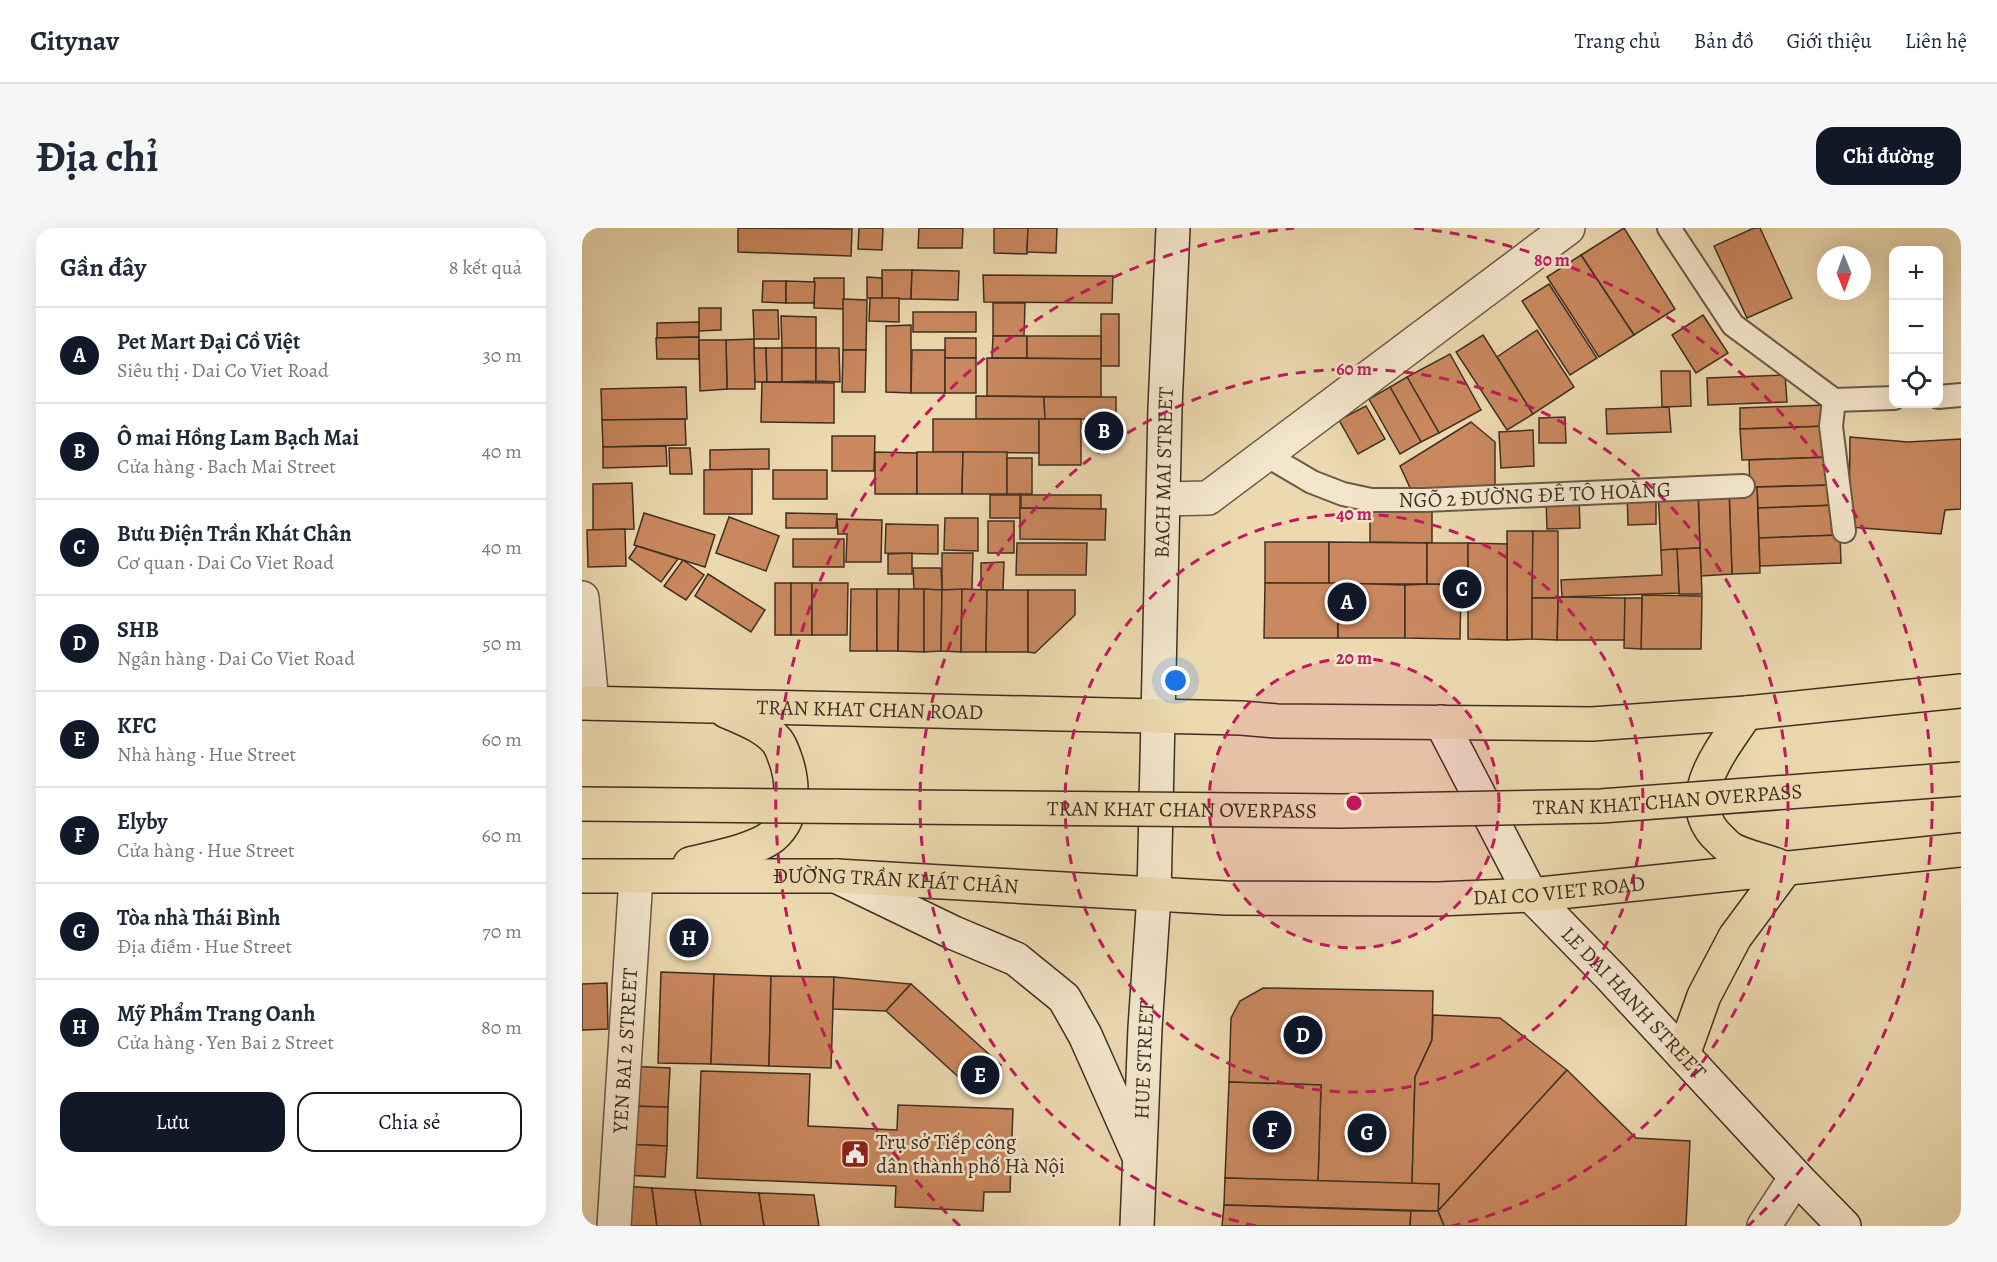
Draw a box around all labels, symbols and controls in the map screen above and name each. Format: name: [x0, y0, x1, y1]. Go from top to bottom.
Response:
text: Citynav: [30, 22, 119, 60]
text: Trang chủ: [1575, 27, 1661, 55]
text: Bản đồ: [1694, 27, 1753, 55]
text: Giới thiệu: [1786, 27, 1872, 55]
text: Liên hệ: [1905, 27, 1967, 55]
button: Chỉ đường: [1816, 127, 1961, 185]
text: Địa chỉ: [36, 128, 158, 185]
north arrow: [1817, 246, 1871, 300]
map controls: [1889, 246, 1943, 408]
button: +: [1889, 246, 1943, 300]
text: 80 m: [1534, 248, 1570, 272]
text: Gần đây: [60, 250, 146, 285]
text: 8 kết quả: [449, 254, 522, 281]
button: −: [1889, 300, 1943, 354]
text: Pet Mart Đại Cồ Việt: [117, 327, 300, 357]
text: A: [73, 342, 86, 369]
text: 30 m: [482, 342, 522, 369]
button: locate: [1889, 354, 1943, 408]
text: Siêu thị · Dai Co Viet Road: [117, 357, 329, 384]
text: 60 m: [1336, 357, 1372, 381]
street label: BACH MAI STREET: [1148, 386, 1180, 559]
pin: B: [1084, 408, 1124, 454]
text: Ô mai Hồng Lam Bạch Mai: [117, 423, 359, 453]
text: B: [73, 438, 86, 465]
text: 40 m: [482, 438, 522, 465]
text: Cửa hàng · Bach Mai Street: [117, 453, 336, 480]
street label: NGÕ 2 ĐƯỜNG ĐÊ TÔ HOÀNG: [1398, 475, 1671, 514]
text: 40 m: [1336, 502, 1372, 526]
text: Bưu Điện Trần Khát Chân: [117, 519, 352, 549]
text: C: [73, 534, 86, 561]
text: 40 m: [482, 534, 522, 561]
text: Cơ quan · Dai Co Viet Road: [117, 549, 334, 576]
pin: C: [1442, 566, 1482, 612]
pin: A: [1328, 580, 1366, 625]
text: SHB: [117, 615, 159, 645]
text: D: [73, 630, 86, 657]
text: 50 m: [482, 630, 522, 657]
text: Ngân hàng · Dai Co Viet Road: [117, 645, 355, 672]
text: 20 m: [1336, 646, 1372, 670]
your location: [1161, 666, 1190, 695]
street label: TRAN KHAT CHAN ROAD: [756, 693, 983, 726]
text: KFC: [117, 711, 156, 741]
text: E: [74, 726, 85, 753]
text: 60 m: [482, 726, 522, 753]
text: Nhà hàng · Hue Street: [117, 741, 296, 768]
street label: TRAN KHAT CHAN OVERPASS: [1533, 777, 1803, 821]
centre of rings: [1344, 793, 1364, 813]
street label: TRAN KHAT CHAN OVERPASS: [1047, 794, 1317, 825]
text: Elyby: [117, 807, 167, 837]
text: F: [74, 822, 85, 849]
text: 60 m: [482, 822, 522, 849]
text: Cửa hàng · Hue Street: [117, 837, 295, 864]
street label: ĐƯỜNG TRẦN KHÁT CHÂN: [773, 862, 1019, 900]
street label: DAI CO VIET ROAD: [1472, 869, 1646, 911]
text: Tòa nhà Thái Bình: [117, 903, 280, 933]
pin: H: [670, 916, 708, 960]
text: G: [73, 918, 86, 945]
text: 70 m: [482, 918, 522, 945]
street label: LE DAI HANH STREET: [1555, 920, 1713, 1086]
text: Địa điểm · Hue Street: [117, 933, 292, 960]
street label: YEN BAI 2 STREET: [606, 966, 644, 1135]
text: Mỹ Phẩm Trang Oanh: [117, 999, 315, 1029]
street label: HUE STREET: [1127, 999, 1161, 1120]
pin: D: [1284, 1012, 1322, 1058]
text: H: [72, 1014, 87, 1041]
text: 80 m: [481, 1014, 522, 1041]
text: Cửa hàng · Yen Bai 2 Street: [117, 1029, 334, 1056]
pin: E: [960, 1052, 1000, 1098]
button: Lưu: [60, 1092, 285, 1152]
button: Chia sẻ: [297, 1092, 522, 1152]
pin: F: [1252, 1108, 1292, 1152]
pin: G: [1348, 1110, 1386, 1156]
place label: Trụ sở Tiếp công dân thành phố Hà Nội: [876, 1128, 1065, 1180]
public building icon: Trụ sở Tiếp công dân thành phố Hà Nội: [839, 1138, 871, 1170]

